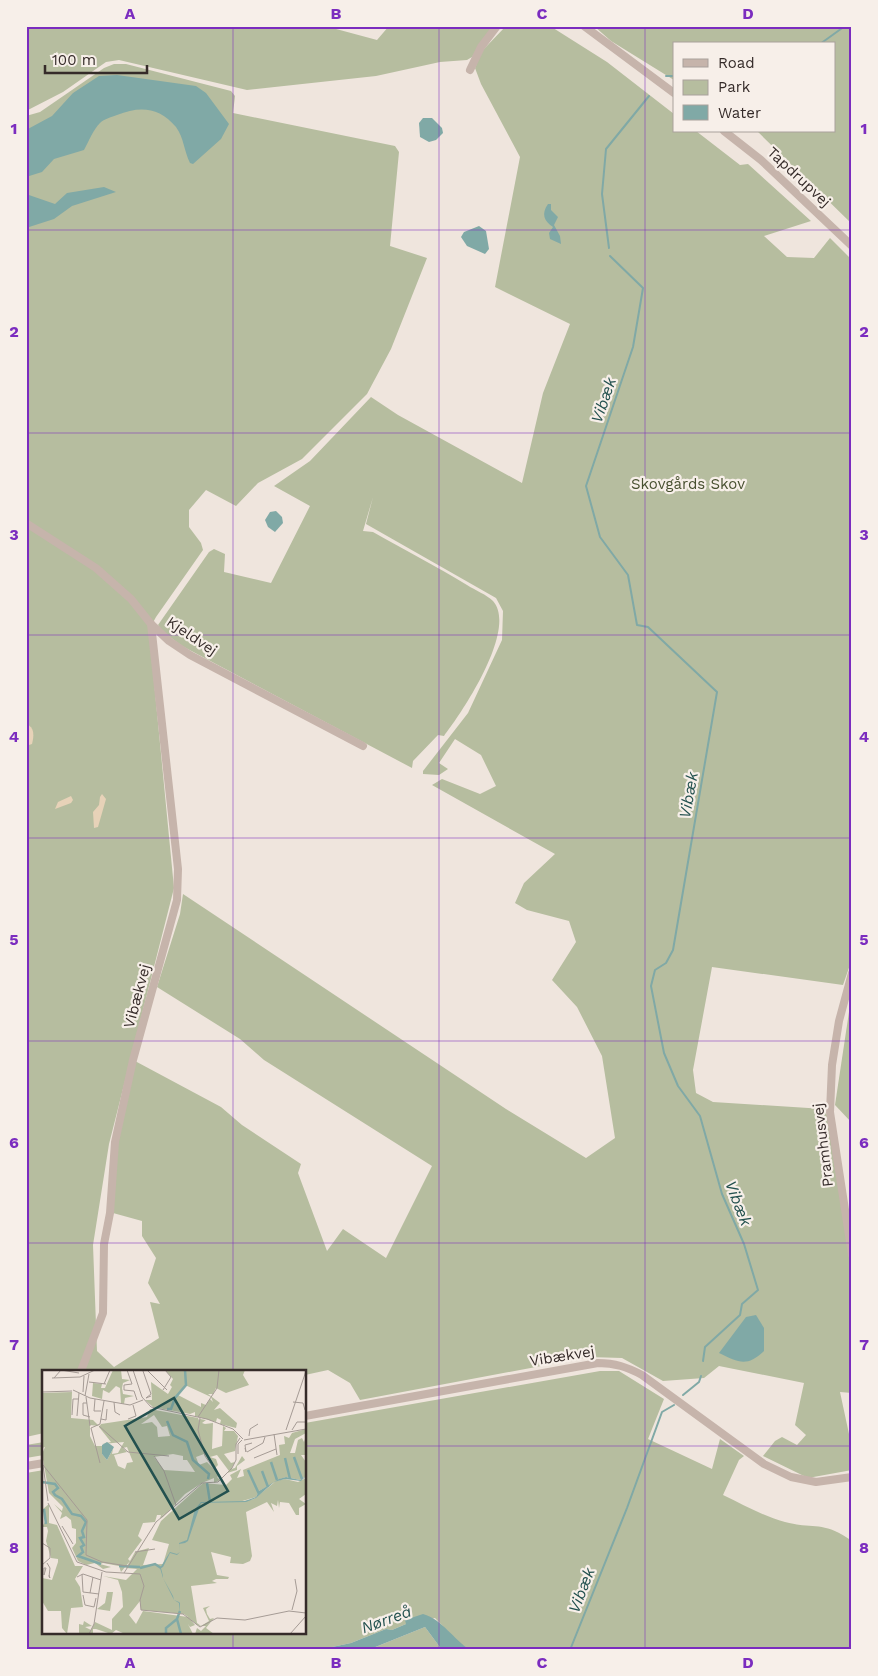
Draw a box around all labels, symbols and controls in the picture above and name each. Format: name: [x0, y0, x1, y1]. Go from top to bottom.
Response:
text: A: [125, 4, 136, 23]
text: B: [331, 4, 342, 23]
text: C: [537, 4, 548, 23]
text: D: [742, 4, 754, 23]
scale bar: [45, 42, 148, 74]
legend: [673, 42, 836, 132]
text: 100 m: [52, 51, 96, 69]
text: Road: [718, 54, 755, 72]
text: Park: [718, 78, 751, 96]
text: Water: [718, 104, 761, 122]
text: 1: [11, 119, 17, 138]
text: 1: [861, 119, 867, 138]
street label: Tapdrupvej: [764, 143, 834, 211]
text: 2: [9, 322, 19, 341]
text: 2: [859, 322, 869, 341]
water label: Vibæk: [587, 374, 621, 425]
park label: Skovgårds Skov: [631, 475, 745, 493]
text: 3: [9, 525, 19, 544]
text: 3: [859, 525, 869, 544]
street label: Kjeldvej: [163, 613, 221, 659]
text: 4: [9, 727, 19, 746]
text: 4: [859, 727, 869, 746]
water label: Vibæk: [675, 769, 702, 820]
text: 5: [9, 930, 19, 949]
text: 5: [859, 930, 869, 949]
street label: Vibækvej: [120, 962, 154, 1030]
street label: Pramhusvej: [809, 1102, 837, 1188]
text: 6: [9, 1133, 19, 1152]
text: 6: [859, 1133, 869, 1152]
water label: Vibæk: [721, 1178, 756, 1230]
text: 7: [9, 1335, 19, 1354]
text: 7: [859, 1335, 869, 1354]
street label: Vibækvej: [528, 1342, 596, 1370]
inset map: [42, 1370, 306, 1634]
text: 8: [9, 1538, 19, 1557]
text: 8: [859, 1538, 869, 1557]
water label: Vibæk: [564, 1564, 599, 1615]
water label: Nørreå: [359, 1602, 414, 1637]
text: A: [125, 1653, 136, 1672]
text: B: [331, 1653, 342, 1672]
text: C: [537, 1653, 548, 1672]
text: D: [742, 1653, 754, 1672]

